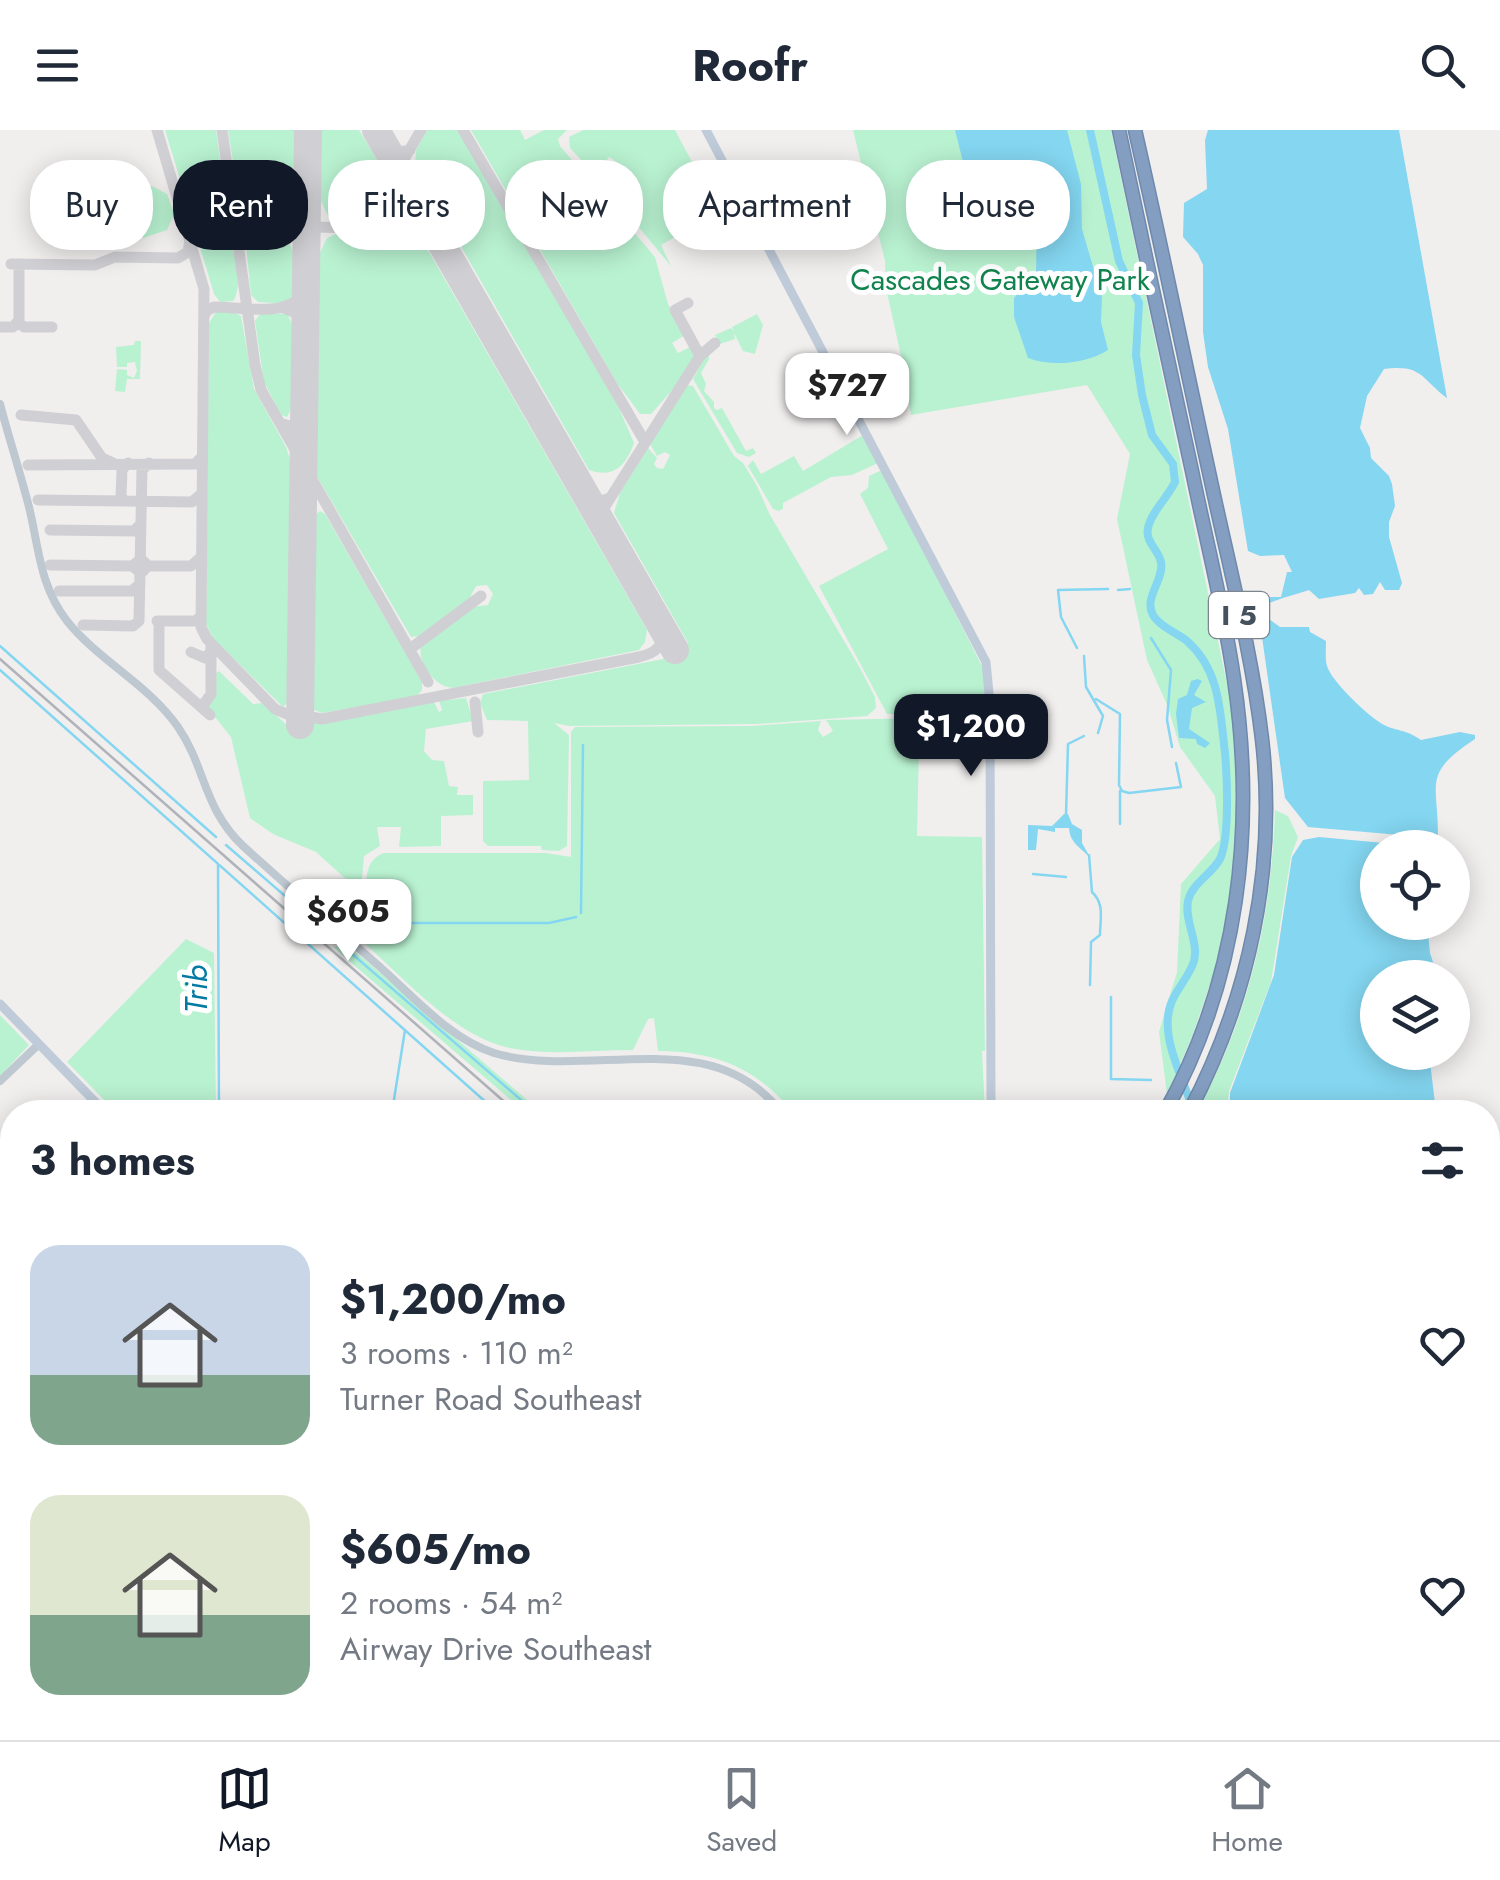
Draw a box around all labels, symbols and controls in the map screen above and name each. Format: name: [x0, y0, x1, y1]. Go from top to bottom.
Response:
text: Roofr: [692, 33, 808, 98]
icon: menu: [30, 38, 85, 93]
icon: search: [1415, 38, 1470, 93]
chip: Buy: [30, 160, 153, 250]
chip: Rent: [173, 160, 308, 250]
chip: Filters: [328, 160, 485, 250]
chip: New: [505, 160, 643, 250]
chip: Apartment: [663, 160, 886, 250]
chip: House: [906, 160, 1070, 250]
park label: Cascades Gateway Park: [850, 258, 1151, 301]
pin: $727: [788, 353, 906, 438]
text: $727: [807, 362, 887, 408]
road number: I 5: [1209, 592, 1269, 638]
pin: $1,200: [890, 694, 1052, 779]
text: $1,200: [916, 703, 1026, 749]
map controls: [1360, 830, 1470, 1070]
button: locate: [1360, 830, 1470, 940]
pin: $605: [289, 879, 407, 964]
text: $605: [306, 888, 390, 934]
button: layers: [1360, 960, 1470, 1070]
water label: Trib: [173, 965, 219, 1013]
text: 3 homes: [30, 1130, 195, 1191]
icon: filters: [1415, 1133, 1470, 1188]
text: $1,200/mo: [340, 1269, 566, 1330]
icon: home: [110, 1285, 230, 1405]
icon: heart: [1415, 1318, 1470, 1373]
text: 3 rooms · 110 m²: [340, 1330, 573, 1376]
text: Turner Road Southeast: [340, 1376, 641, 1422]
text: $605/mo: [340, 1519, 531, 1580]
icon: home: [110, 1535, 230, 1655]
icon: heart: [1415, 1568, 1470, 1623]
text: 2 rooms · 54 m²: [340, 1580, 562, 1626]
text: Airway Drive Southeast: [340, 1626, 652, 1672]
tab: Map: [217, 1761, 272, 1862]
tab: Saved: [706, 1761, 777, 1862]
tab: Home: [1211, 1761, 1283, 1862]

